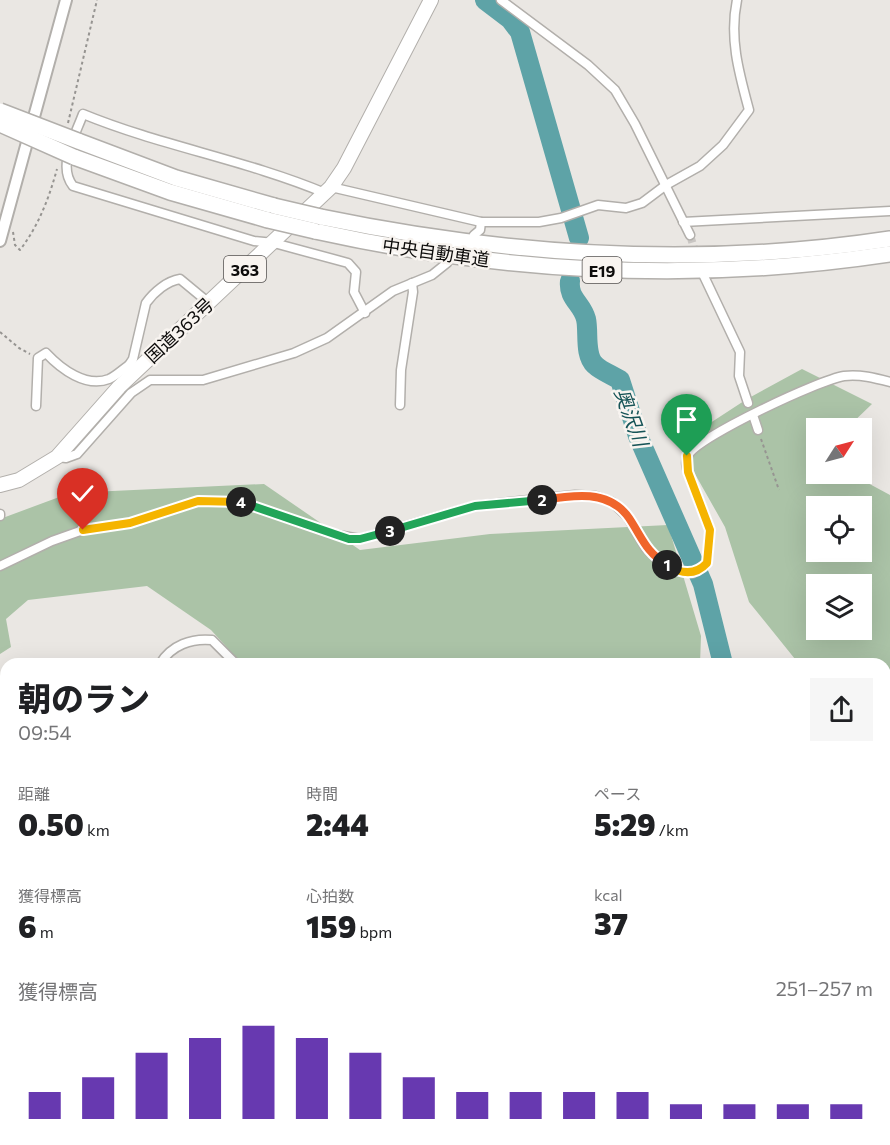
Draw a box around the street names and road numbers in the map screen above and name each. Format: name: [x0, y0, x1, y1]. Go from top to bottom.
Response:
street label: 中央自動車道: [381, 234, 491, 270]
road number: 363: [224, 256, 266, 282]
road number: E19: [582, 257, 622, 283]
street label: 国道363号: [140, 293, 218, 367]

